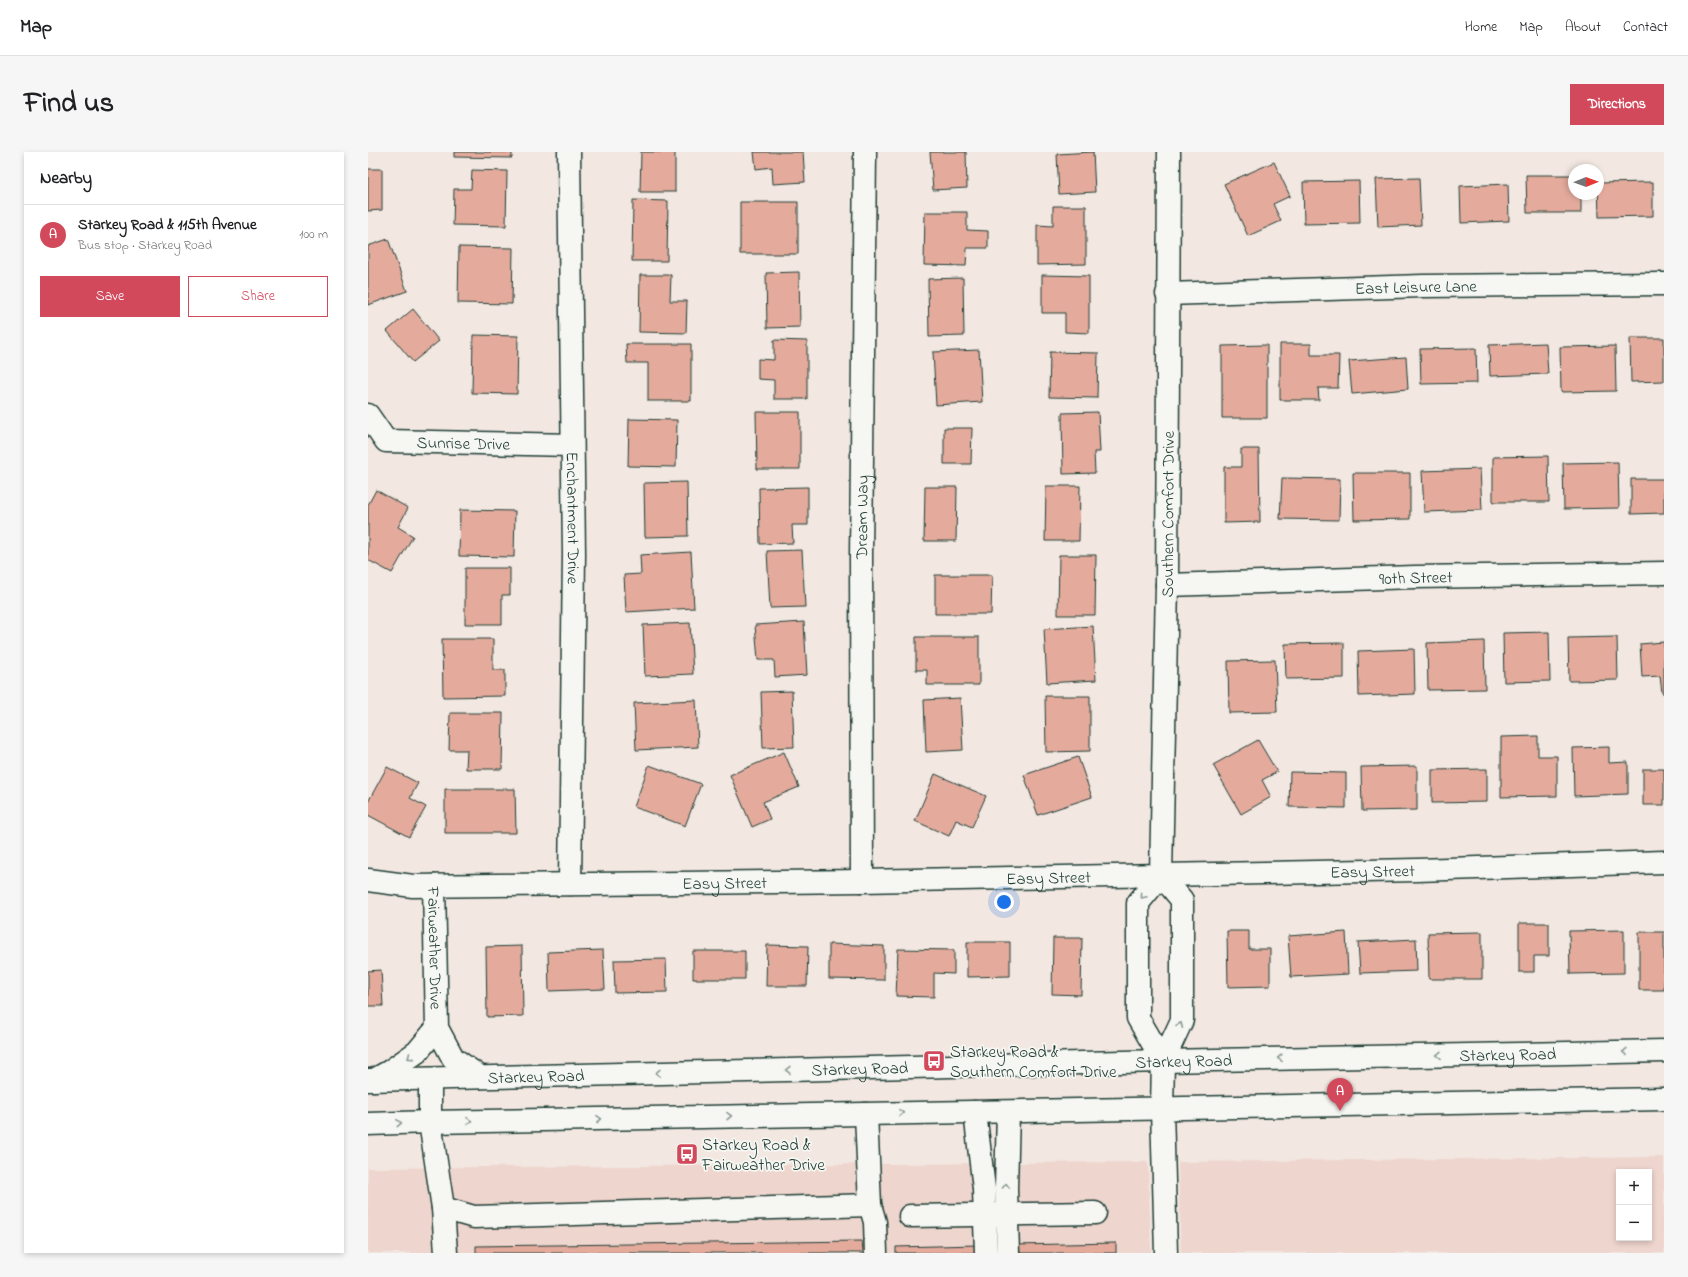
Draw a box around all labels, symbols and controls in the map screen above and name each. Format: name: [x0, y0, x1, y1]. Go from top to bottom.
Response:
text: Map: [20, 14, 52, 41]
text: Home: [1465, 17, 1497, 38]
text: Map: [1519, 17, 1543, 38]
text: About: [1565, 17, 1601, 38]
text: Contact: [1623, 17, 1668, 38]
text: Find us: [24, 84, 114, 125]
button: Directions: [1570, 84, 1664, 125]
north arrow: [1568, 164, 1604, 200]
text: Nearby: [40, 166, 92, 191]
text: Starkey Road & 115th Avenue: [78, 214, 257, 236]
text: A: [49, 225, 57, 244]
text: 100 m: [299, 225, 328, 244]
text: Bus stop · Starkey Road: [78, 236, 212, 255]
street label: East Leisure Lane: [1355, 275, 1477, 302]
button: Save: [40, 276, 180, 317]
button: Share: [188, 276, 328, 317]
street label: Southern Comfort Drive: [1156, 430, 1182, 598]
street label: Sunrise Drive: [416, 431, 511, 458]
street label: Enchantment Drive: [559, 452, 585, 585]
street label: Dream Way: [850, 475, 877, 560]
street label: 90th Street: [1379, 565, 1453, 592]
street label: Easy Street: [1330, 859, 1415, 886]
street label: Easy Street: [1006, 865, 1091, 893]
street label: Easy Street: [682, 871, 767, 898]
street label: Fairweather Drive: [420, 885, 448, 1010]
your location: [994, 892, 1014, 912]
one-way arrow: [1141, 892, 1148, 899]
one-way arrow: [1175, 1022, 1183, 1029]
place label: Starkey Road & Southern Comfort Drive: [950, 1040, 1117, 1085]
street label: Starkey Road: [1459, 1042, 1557, 1069]
bus stop icon: Starkey Road & Southern Comfort Drive: [921, 1048, 947, 1074]
one-way arrow: [1622, 1048, 1628, 1056]
street label: Starkey Road: [1135, 1049, 1233, 1076]
one-way arrow: [1436, 1051, 1442, 1059]
one-way arrow: [408, 1052, 415, 1059]
one-way arrow: [1277, 1054, 1283, 1062]
street label: Starkey Road: [811, 1056, 909, 1083]
street label: Starkey Road: [487, 1064, 585, 1091]
one-way arrow: [785, 1065, 791, 1074]
one-way arrow: [655, 1069, 661, 1077]
pin: A: [1327, 1078, 1353, 1111]
one-way arrow: [898, 1109, 904, 1118]
one-way arrow: [726, 1112, 732, 1120]
one-way arrow: [596, 1114, 602, 1123]
one-way arrow: [466, 1117, 472, 1125]
one-way arrow: [396, 1119, 402, 1127]
place label: Starkey Road & Fairweather Drive: [701, 1133, 825, 1178]
bus stop icon: Starkey Road & Fairweather Drive: [674, 1141, 700, 1167]
map controls: [1616, 1169, 1652, 1241]
button: +: [1616, 1169, 1652, 1205]
one-way arrow: [1002, 1183, 1010, 1189]
button: −: [1616, 1205, 1652, 1241]

